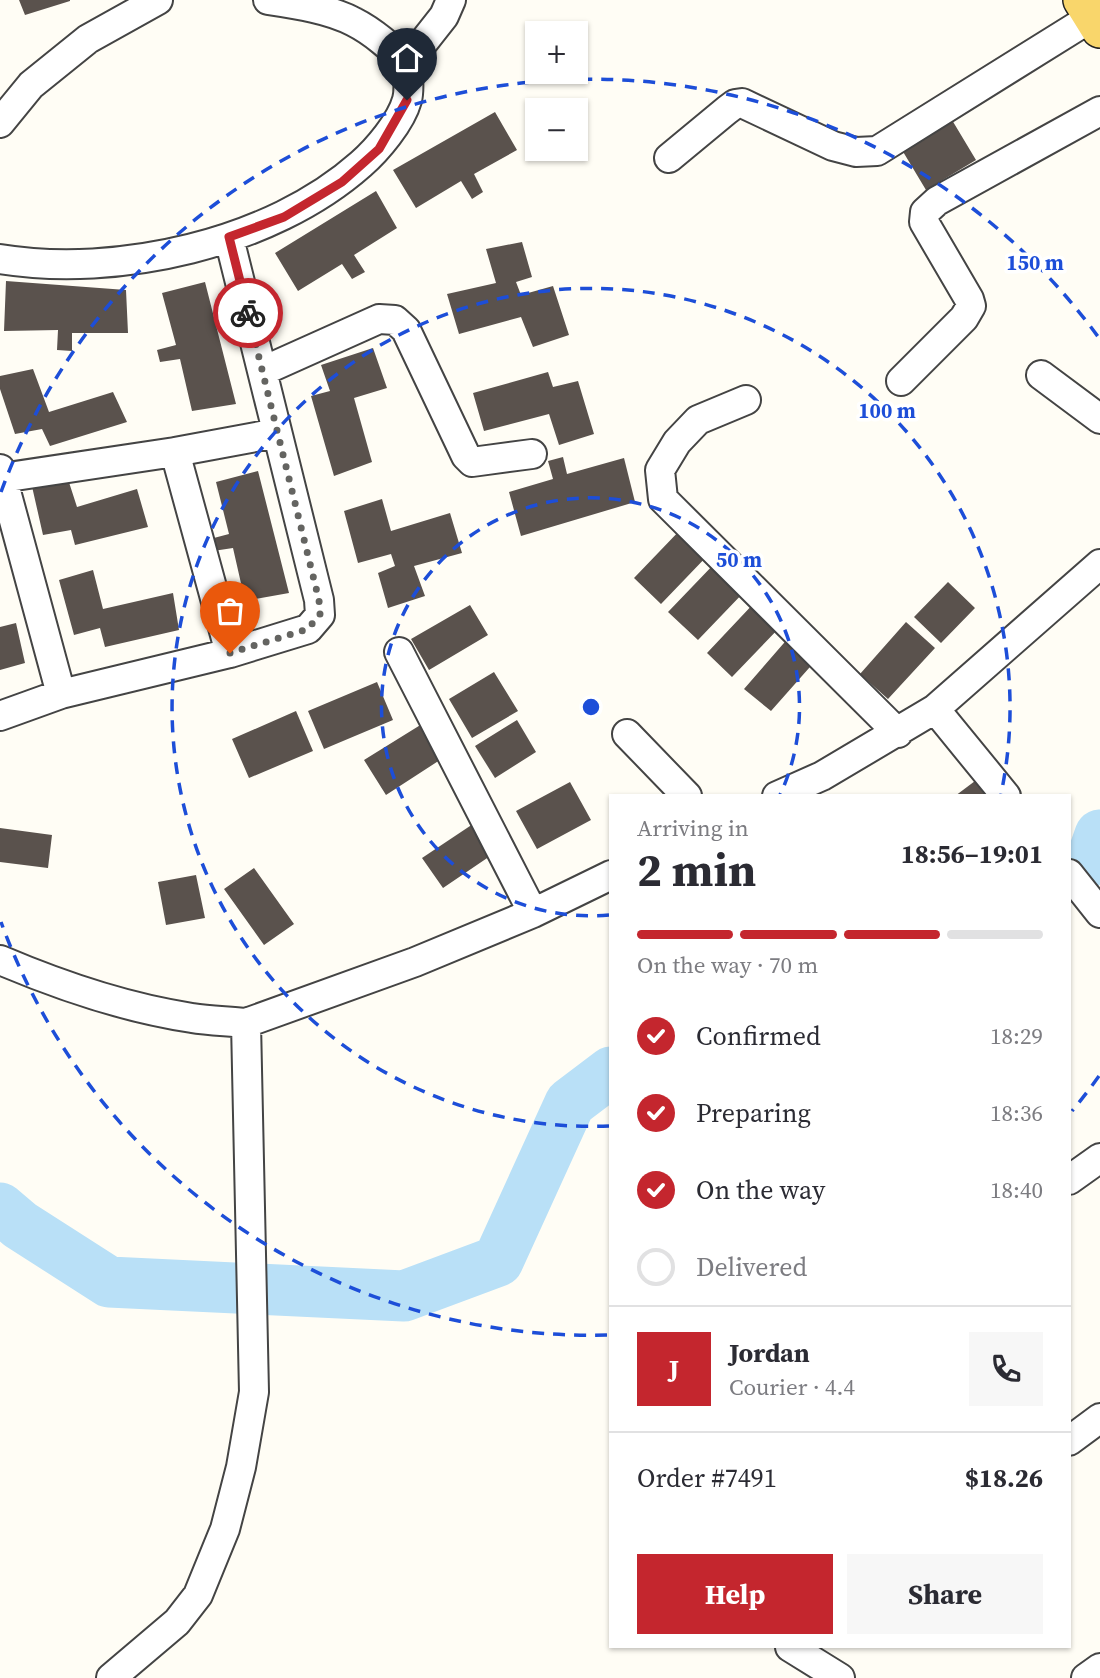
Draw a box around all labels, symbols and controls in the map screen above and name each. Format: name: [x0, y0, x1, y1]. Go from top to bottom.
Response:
map controls: [525, 21, 588, 161]
button: +: [525, 21, 588, 84]
pin: [377, 28, 437, 100]
icon: home: [388, 39, 426, 77]
button: −: [525, 98, 588, 161]
text: 150 m: [1006, 248, 1064, 277]
courier: [213, 278, 283, 348]
icon: bike: [229, 294, 267, 332]
text: 100 m: [858, 396, 916, 425]
text: 50 m: [716, 545, 762, 574]
pin: [200, 581, 260, 653]
icon: bag: [211, 592, 249, 630]
centre of rings: [579, 695, 603, 719]
text: Arriving in: [637, 812, 749, 844]
text: 18:56–19:01: [901, 836, 1043, 872]
text: 2 min: [637, 838, 756, 901]
text: On the way · 70 m: [637, 949, 818, 981]
icon: check: [637, 1017, 675, 1055]
text: Confirmed: [696, 1018, 821, 1054]
text: 18:29: [990, 1020, 1043, 1052]
icon: check: [637, 1094, 675, 1132]
text: Preparing: [696, 1095, 811, 1131]
text: 18:36: [990, 1097, 1043, 1129]
icon: check: [637, 1171, 675, 1209]
text: On the way: [696, 1172, 825, 1208]
text: 18:40: [990, 1174, 1043, 1206]
text: Delivered: [696, 1249, 807, 1285]
button: phone: [969, 1332, 1043, 1406]
text: Jordan: [729, 1335, 810, 1371]
text: J: [669, 1351, 679, 1387]
text: Courier · 4.4: [729, 1371, 855, 1403]
text: Order #7491: [637, 1460, 777, 1496]
text: $18.26: [965, 1460, 1043, 1496]
button: Help: [637, 1554, 833, 1634]
button: Share: [847, 1554, 1043, 1634]

